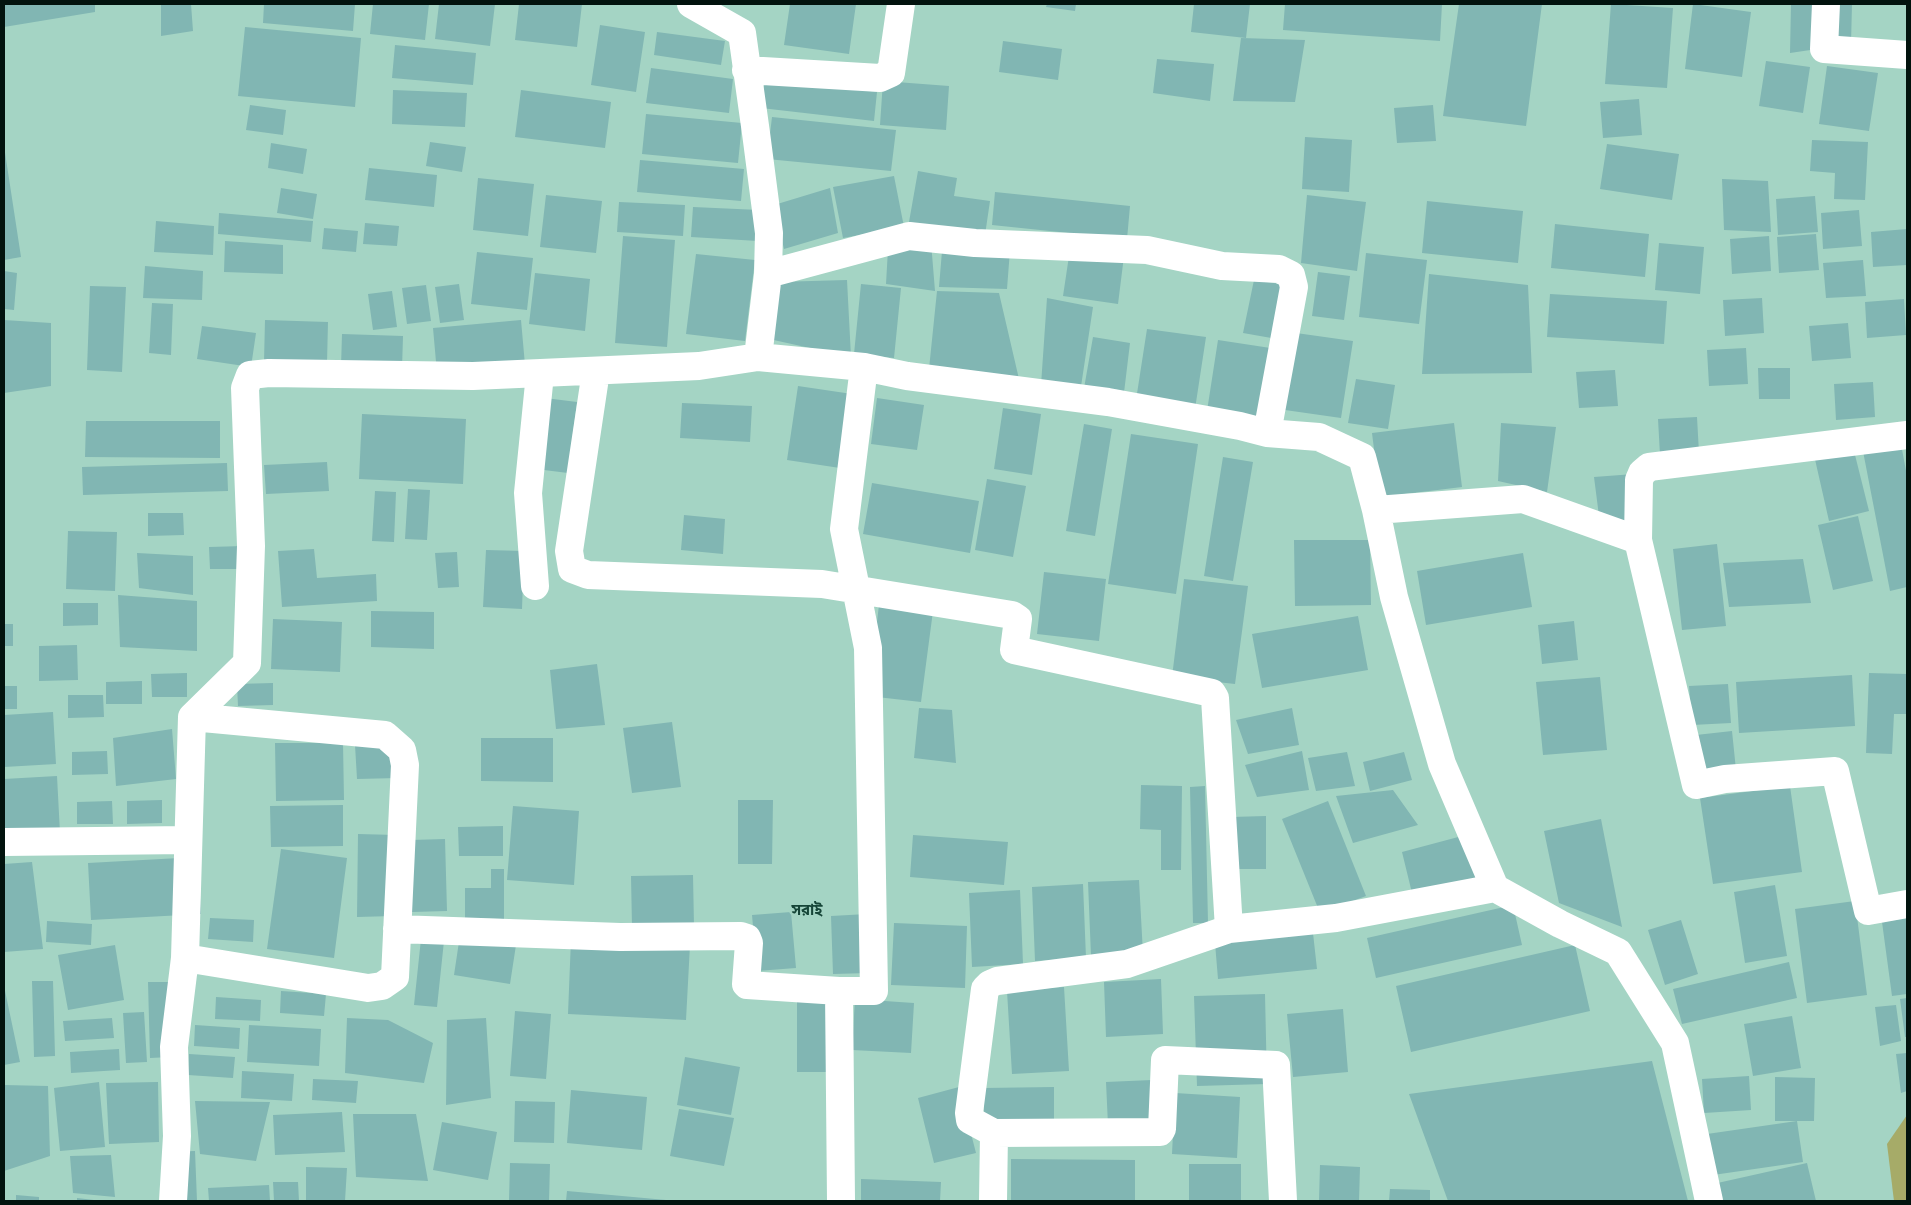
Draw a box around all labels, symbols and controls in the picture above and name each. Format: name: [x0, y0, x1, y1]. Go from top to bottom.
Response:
district label: সরাই: [791, 902, 823, 920]

